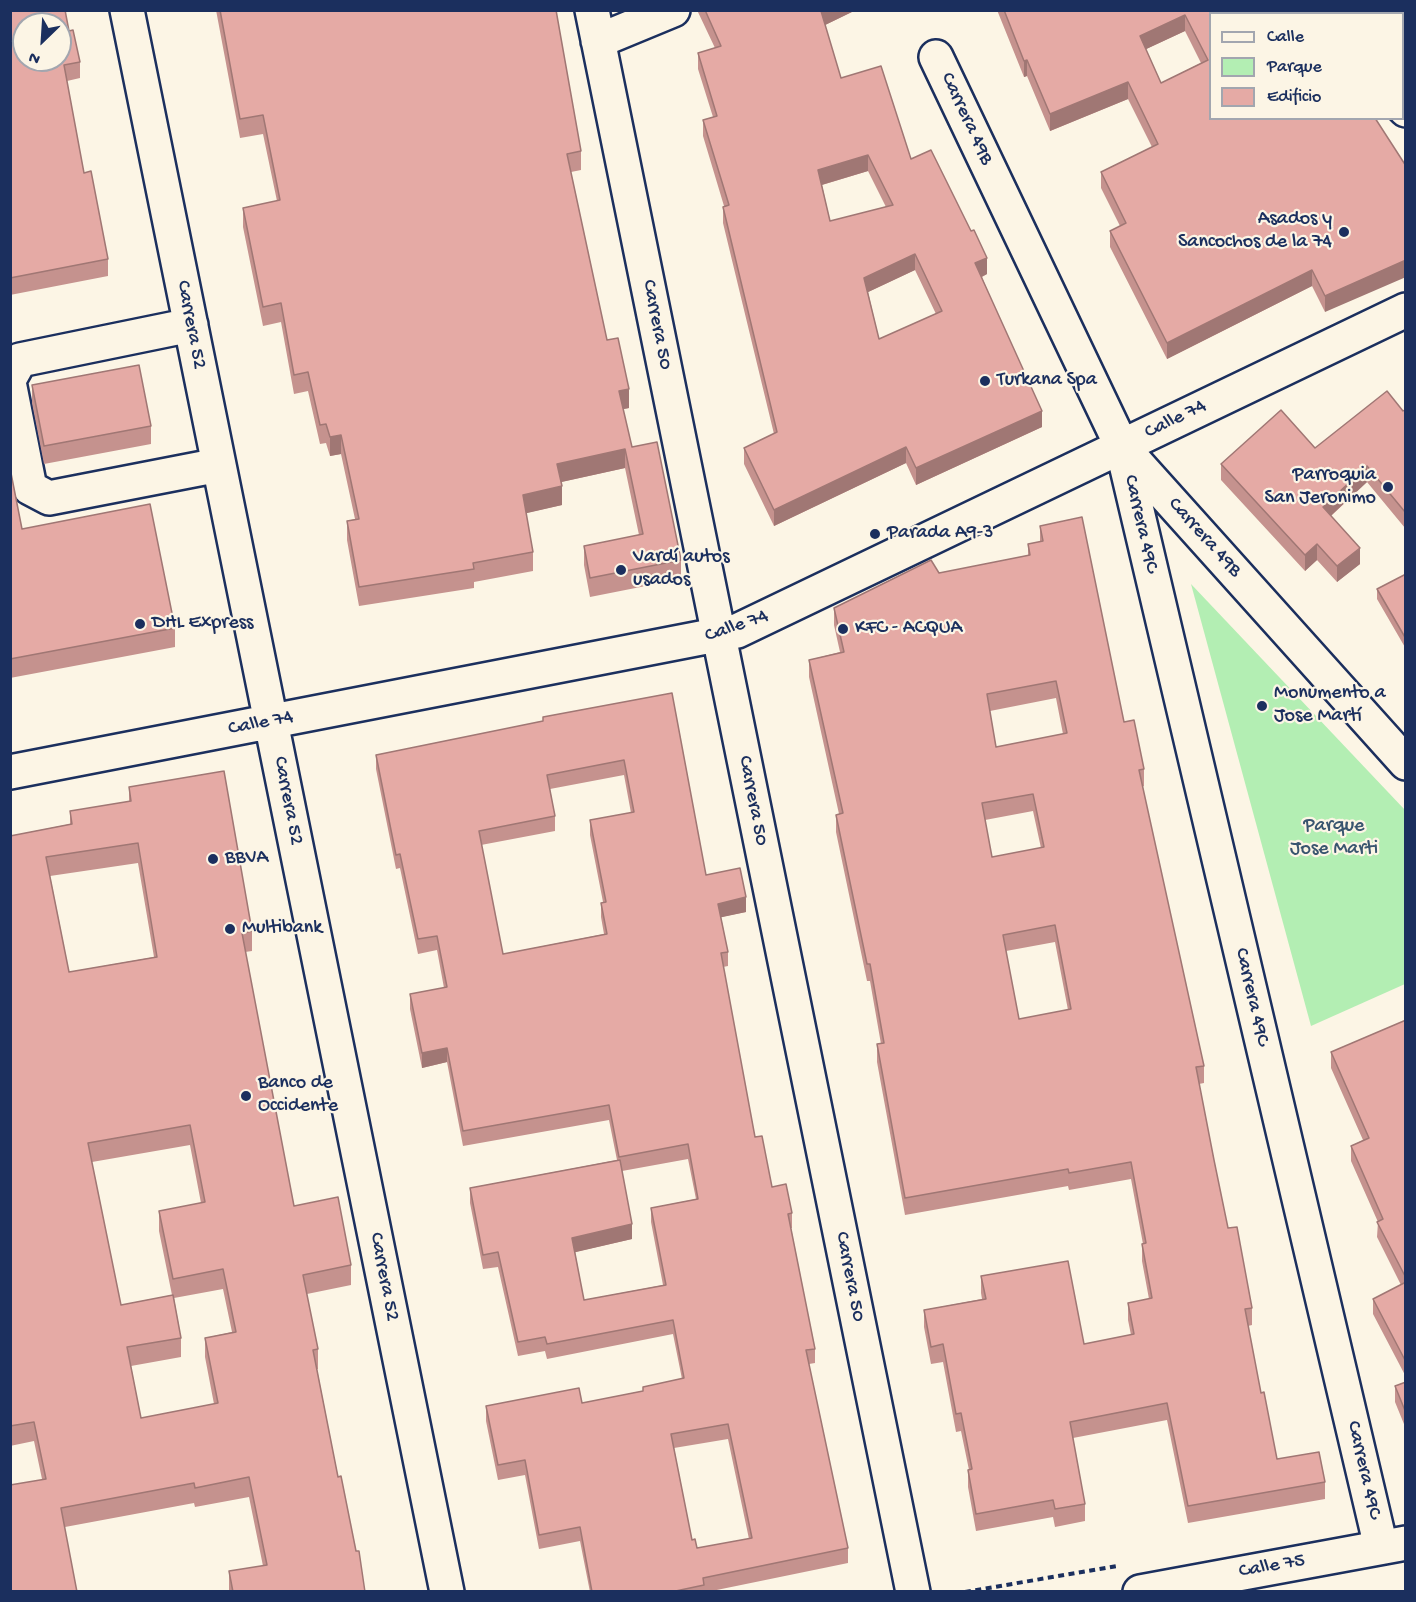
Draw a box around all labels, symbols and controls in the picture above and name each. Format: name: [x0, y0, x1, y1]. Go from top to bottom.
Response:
north arrow: [12, 12, 72, 72]
legend: [1209, 12, 1404, 120]
text: Calle: [1267, 27, 1304, 48]
text: N: [26, 46, 44, 68]
text: Parque: [1267, 57, 1322, 78]
street label: Carrera 49B: [934, 69, 998, 169]
text: Edificio: [1267, 87, 1321, 108]
place label: Asados y Sancochos de la 74: [1178, 208, 1332, 255]
marker: Asados y Sancochos de la 74: [1337, 225, 1351, 239]
street label: Carrera 50: [636, 278, 676, 372]
street label: Carrera 52: [170, 279, 210, 371]
place label: Turkana Spa: [997, 369, 1097, 393]
marker: Turkana Spa: [978, 374, 992, 388]
street label: Calle 74: [1141, 395, 1211, 445]
place label: Parroquia San Jeronimo: [1265, 464, 1376, 511]
street label: Carrera 49C: [1117, 473, 1163, 575]
marker: Parroquia San Jeronimo: [1381, 480, 1395, 494]
street label: Carrera 49B: [1162, 493, 1246, 583]
place label: Parada A9-3: [887, 522, 993, 546]
marker: Parada A9-3: [868, 527, 882, 541]
place label: Vardí autos usados: [633, 546, 729, 593]
marker: Vardí autos usados: [614, 563, 628, 577]
street label: Calle 74: [702, 605, 772, 649]
place label: DHL Express: [152, 612, 253, 636]
marker: DHL Express: [133, 617, 147, 631]
place label: KFC - ACQUA: [855, 617, 962, 641]
marker: KFC - ACQUA: [836, 622, 850, 636]
place label: Monumento a Jose Martí: [1274, 682, 1386, 729]
marker: Monumento a Jose Martí: [1255, 699, 1269, 713]
street label: Calle 74: [226, 706, 296, 742]
street label: Carrera 50: [732, 754, 772, 848]
street label: Carrera 52: [267, 755, 307, 847]
park label: Parque Jose Marti: [1290, 815, 1378, 862]
place label: BBVA: [225, 847, 268, 871]
marker: BBVA: [206, 852, 220, 866]
place label: Multibank: [242, 917, 322, 941]
marker: Multibank: [223, 922, 237, 936]
street label: Carrera 49C: [1228, 946, 1274, 1048]
place label: Banco de Occidente: [258, 1072, 338, 1119]
marker: Banco de Occidente: [239, 1089, 253, 1103]
street label: Carrera 50: [829, 1230, 869, 1324]
street label: Carrera 52: [363, 1231, 403, 1323]
street label: Carrera 49C: [1340, 1419, 1386, 1521]
street label: Calle 75: [1237, 1549, 1307, 1585]

